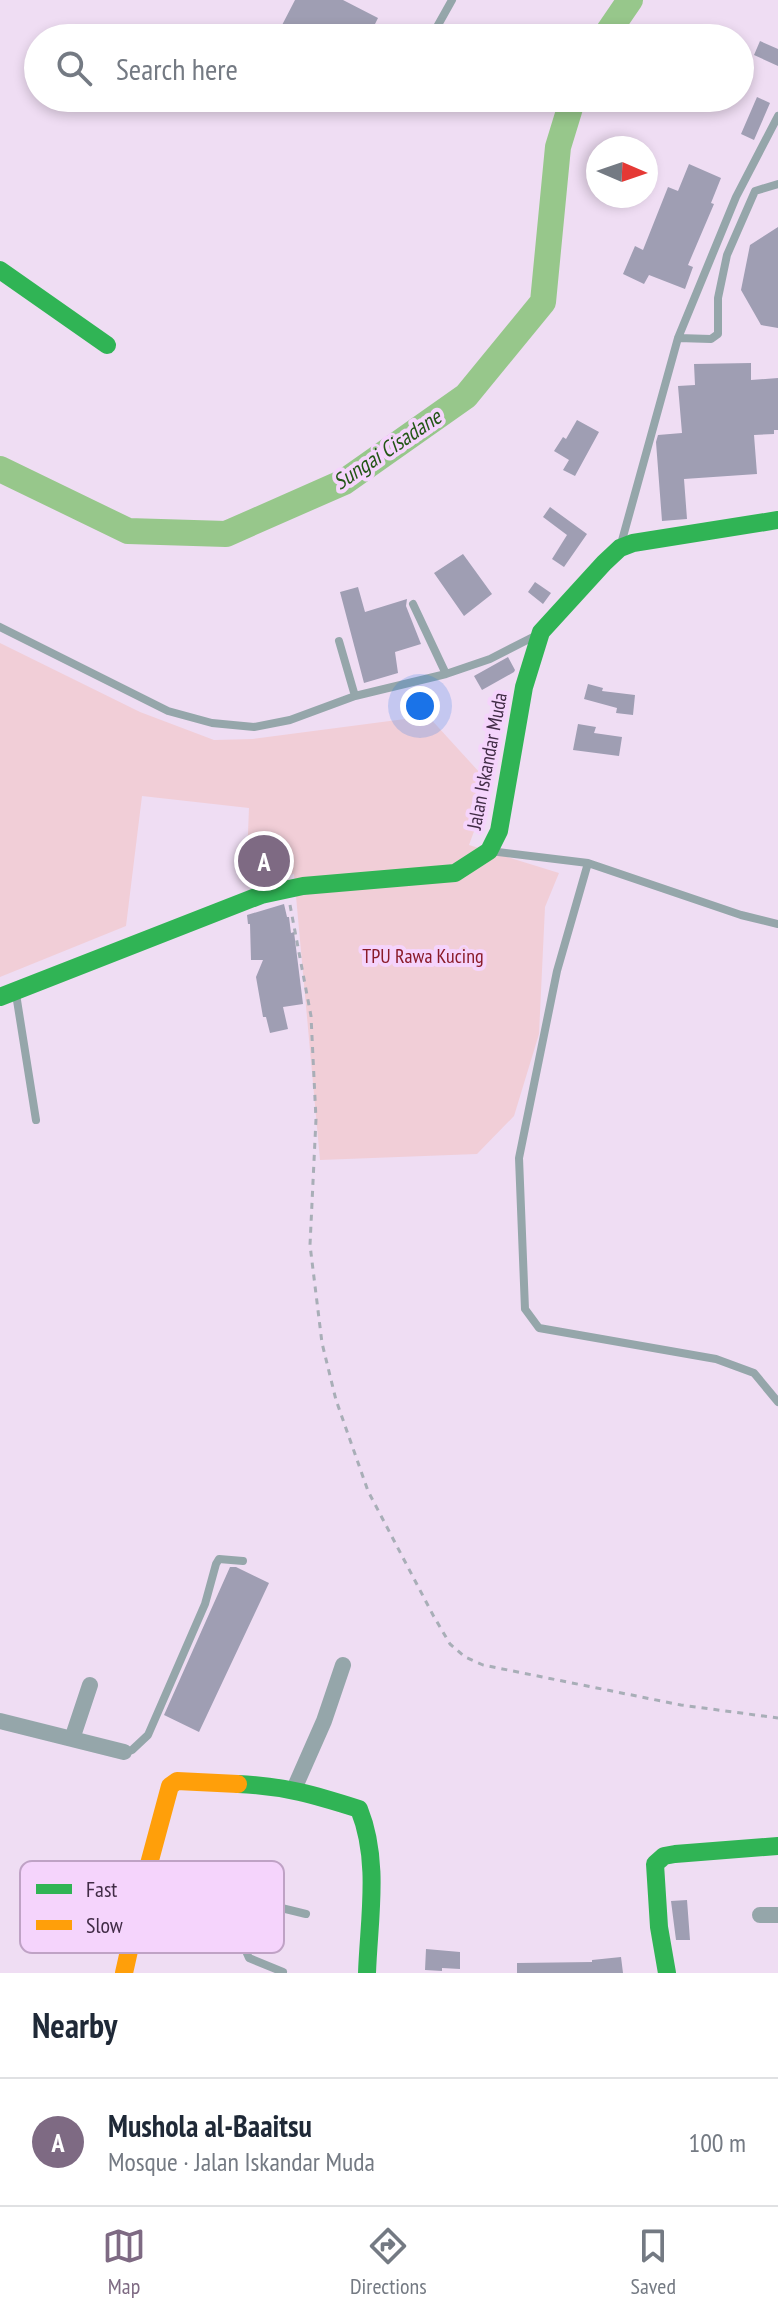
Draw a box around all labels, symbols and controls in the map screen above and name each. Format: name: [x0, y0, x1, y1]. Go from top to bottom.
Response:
search box: [24, 24, 754, 112]
icon: search: [52, 46, 96, 90]
text: Search here: [116, 49, 238, 88]
north arrow: [586, 136, 658, 208]
water label: Sungai Cisadane: [328, 402, 448, 495]
your location: [400, 686, 440, 726]
street label: Jalan Iskandar Muda: [461, 690, 513, 833]
pin: A: [238, 831, 290, 891]
park label: TPU Rawa Kucing: [362, 943, 484, 969]
legend: [20, 1861, 284, 1953]
text: Fast: [86, 1875, 117, 1903]
text: Slow: [86, 1911, 123, 1939]
text: Nearby: [32, 2003, 117, 2047]
text: Mushola al-Baaitsu: [108, 2106, 312, 2145]
text: A: [51, 2126, 65, 2159]
text: 100 m: [688, 2126, 746, 2159]
text: Mosque · Jalan Iskandar Muda: [108, 2145, 375, 2178]
tab: Map: [102, 2224, 146, 2300]
tab: Directions: [350, 2224, 427, 2300]
tab: Saved: [631, 2224, 676, 2300]

